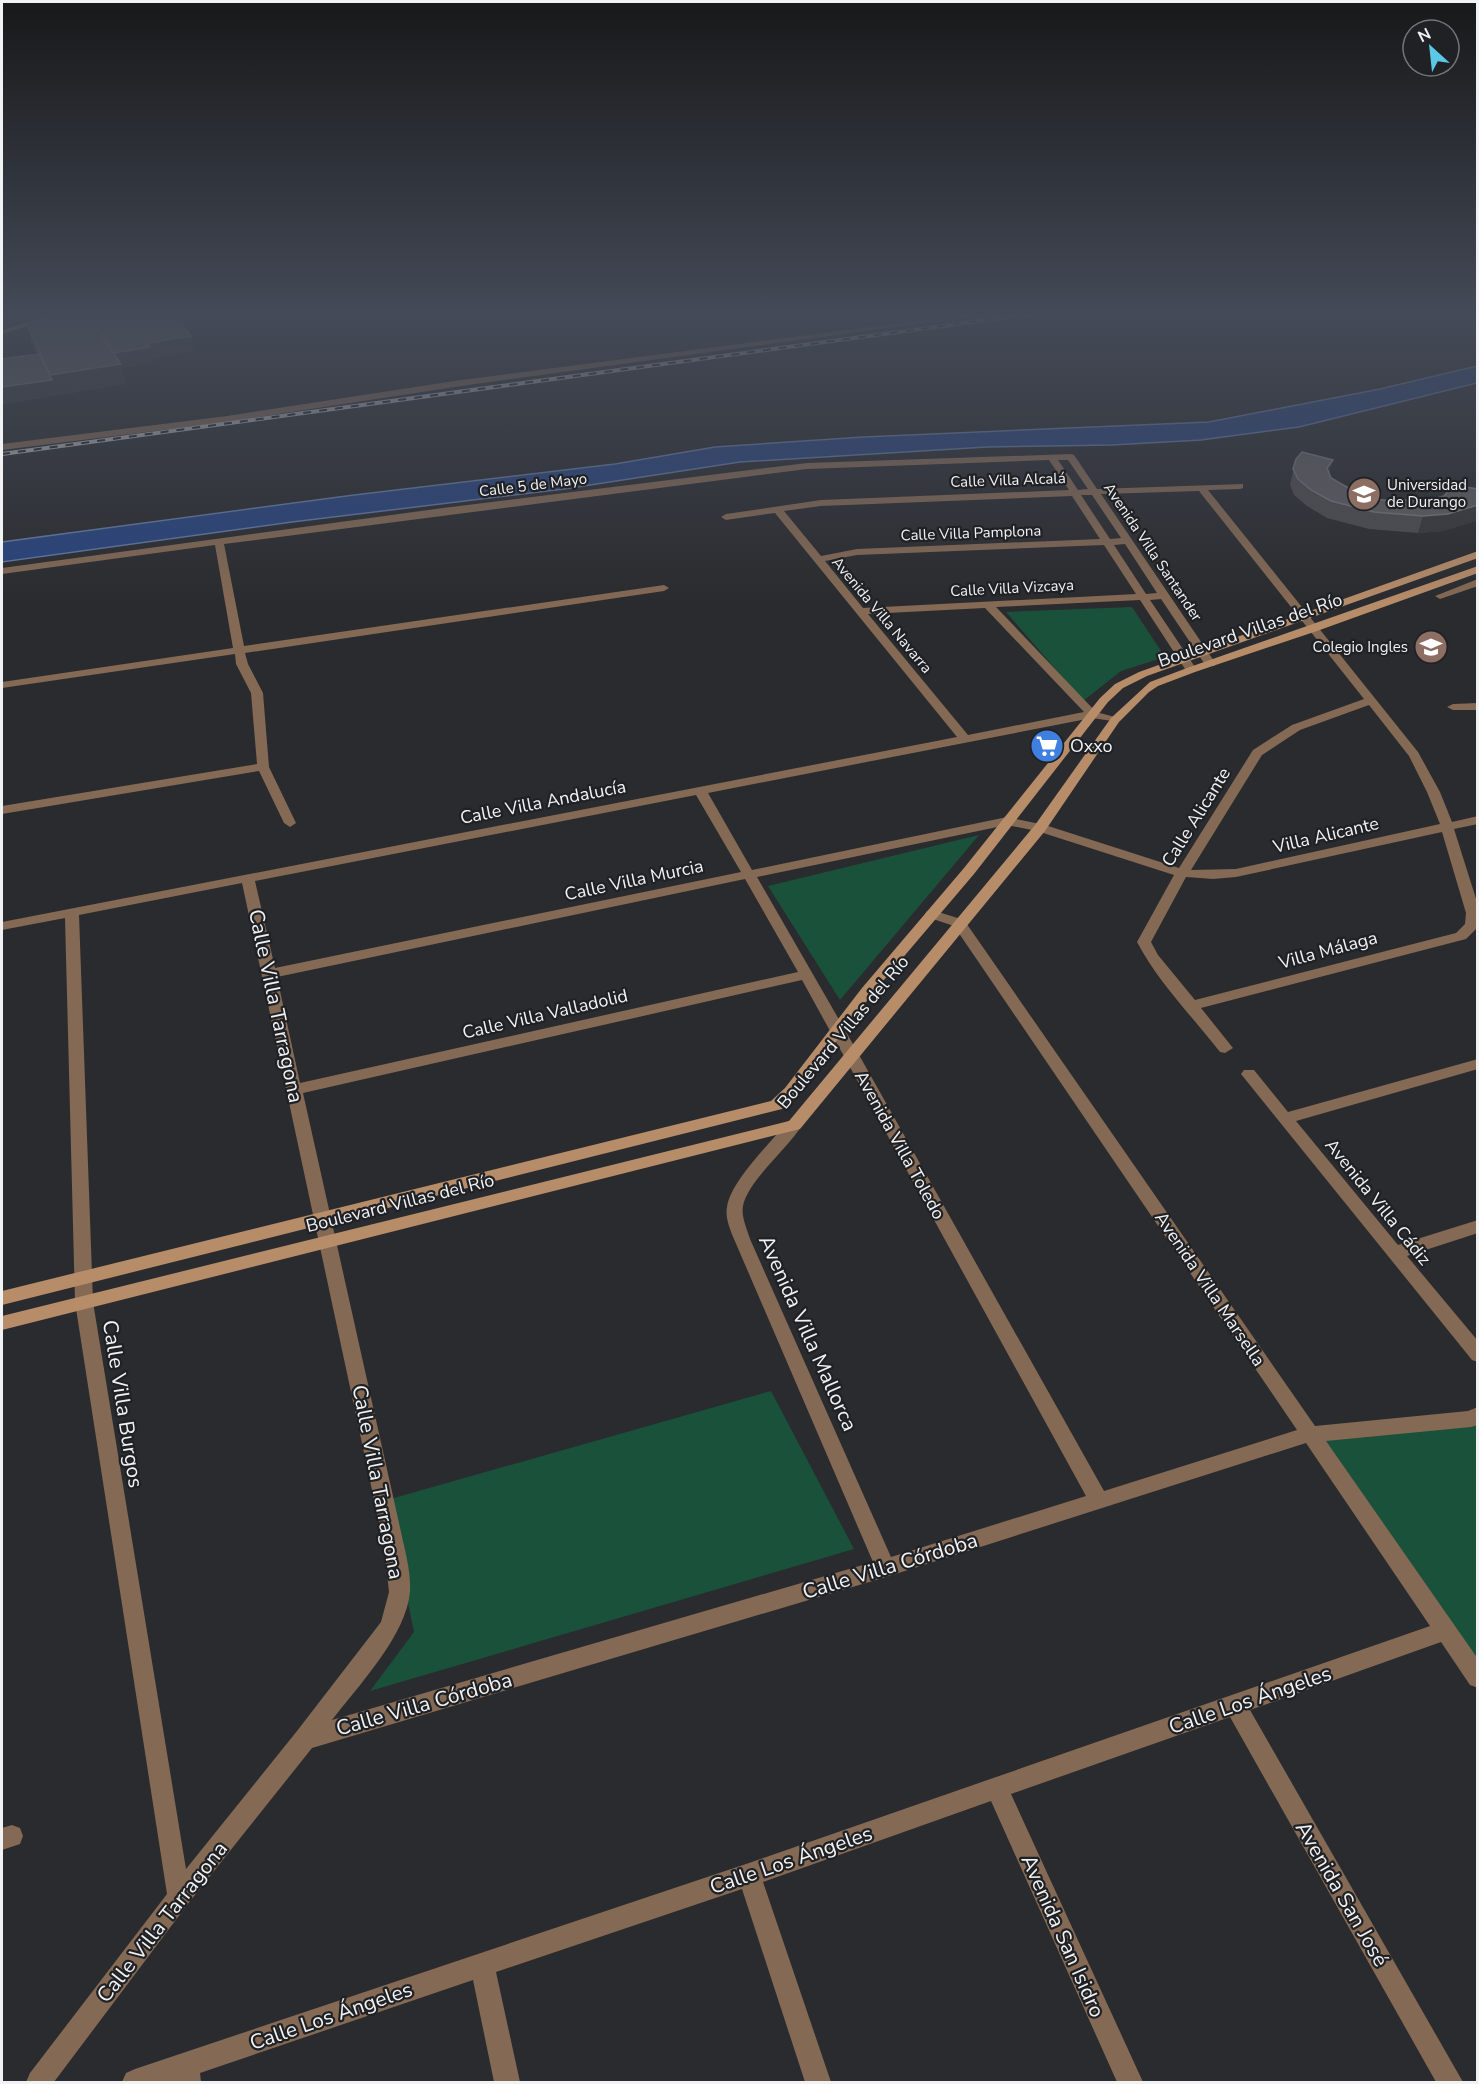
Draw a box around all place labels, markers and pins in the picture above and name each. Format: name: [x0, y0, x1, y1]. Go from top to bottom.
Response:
place label: Universidad de Durango: [1387, 475, 1467, 512]
school or university icon: Universidad de Durango: [1346, 476, 1382, 512]
school or university icon: Colegio Ingles: [1413, 629, 1449, 665]
place label: Colegio Ingles: [1313, 637, 1408, 657]
supermarket icon: Oxxo: [1029, 728, 1065, 764]
place label: Oxxo: [1070, 734, 1113, 758]

